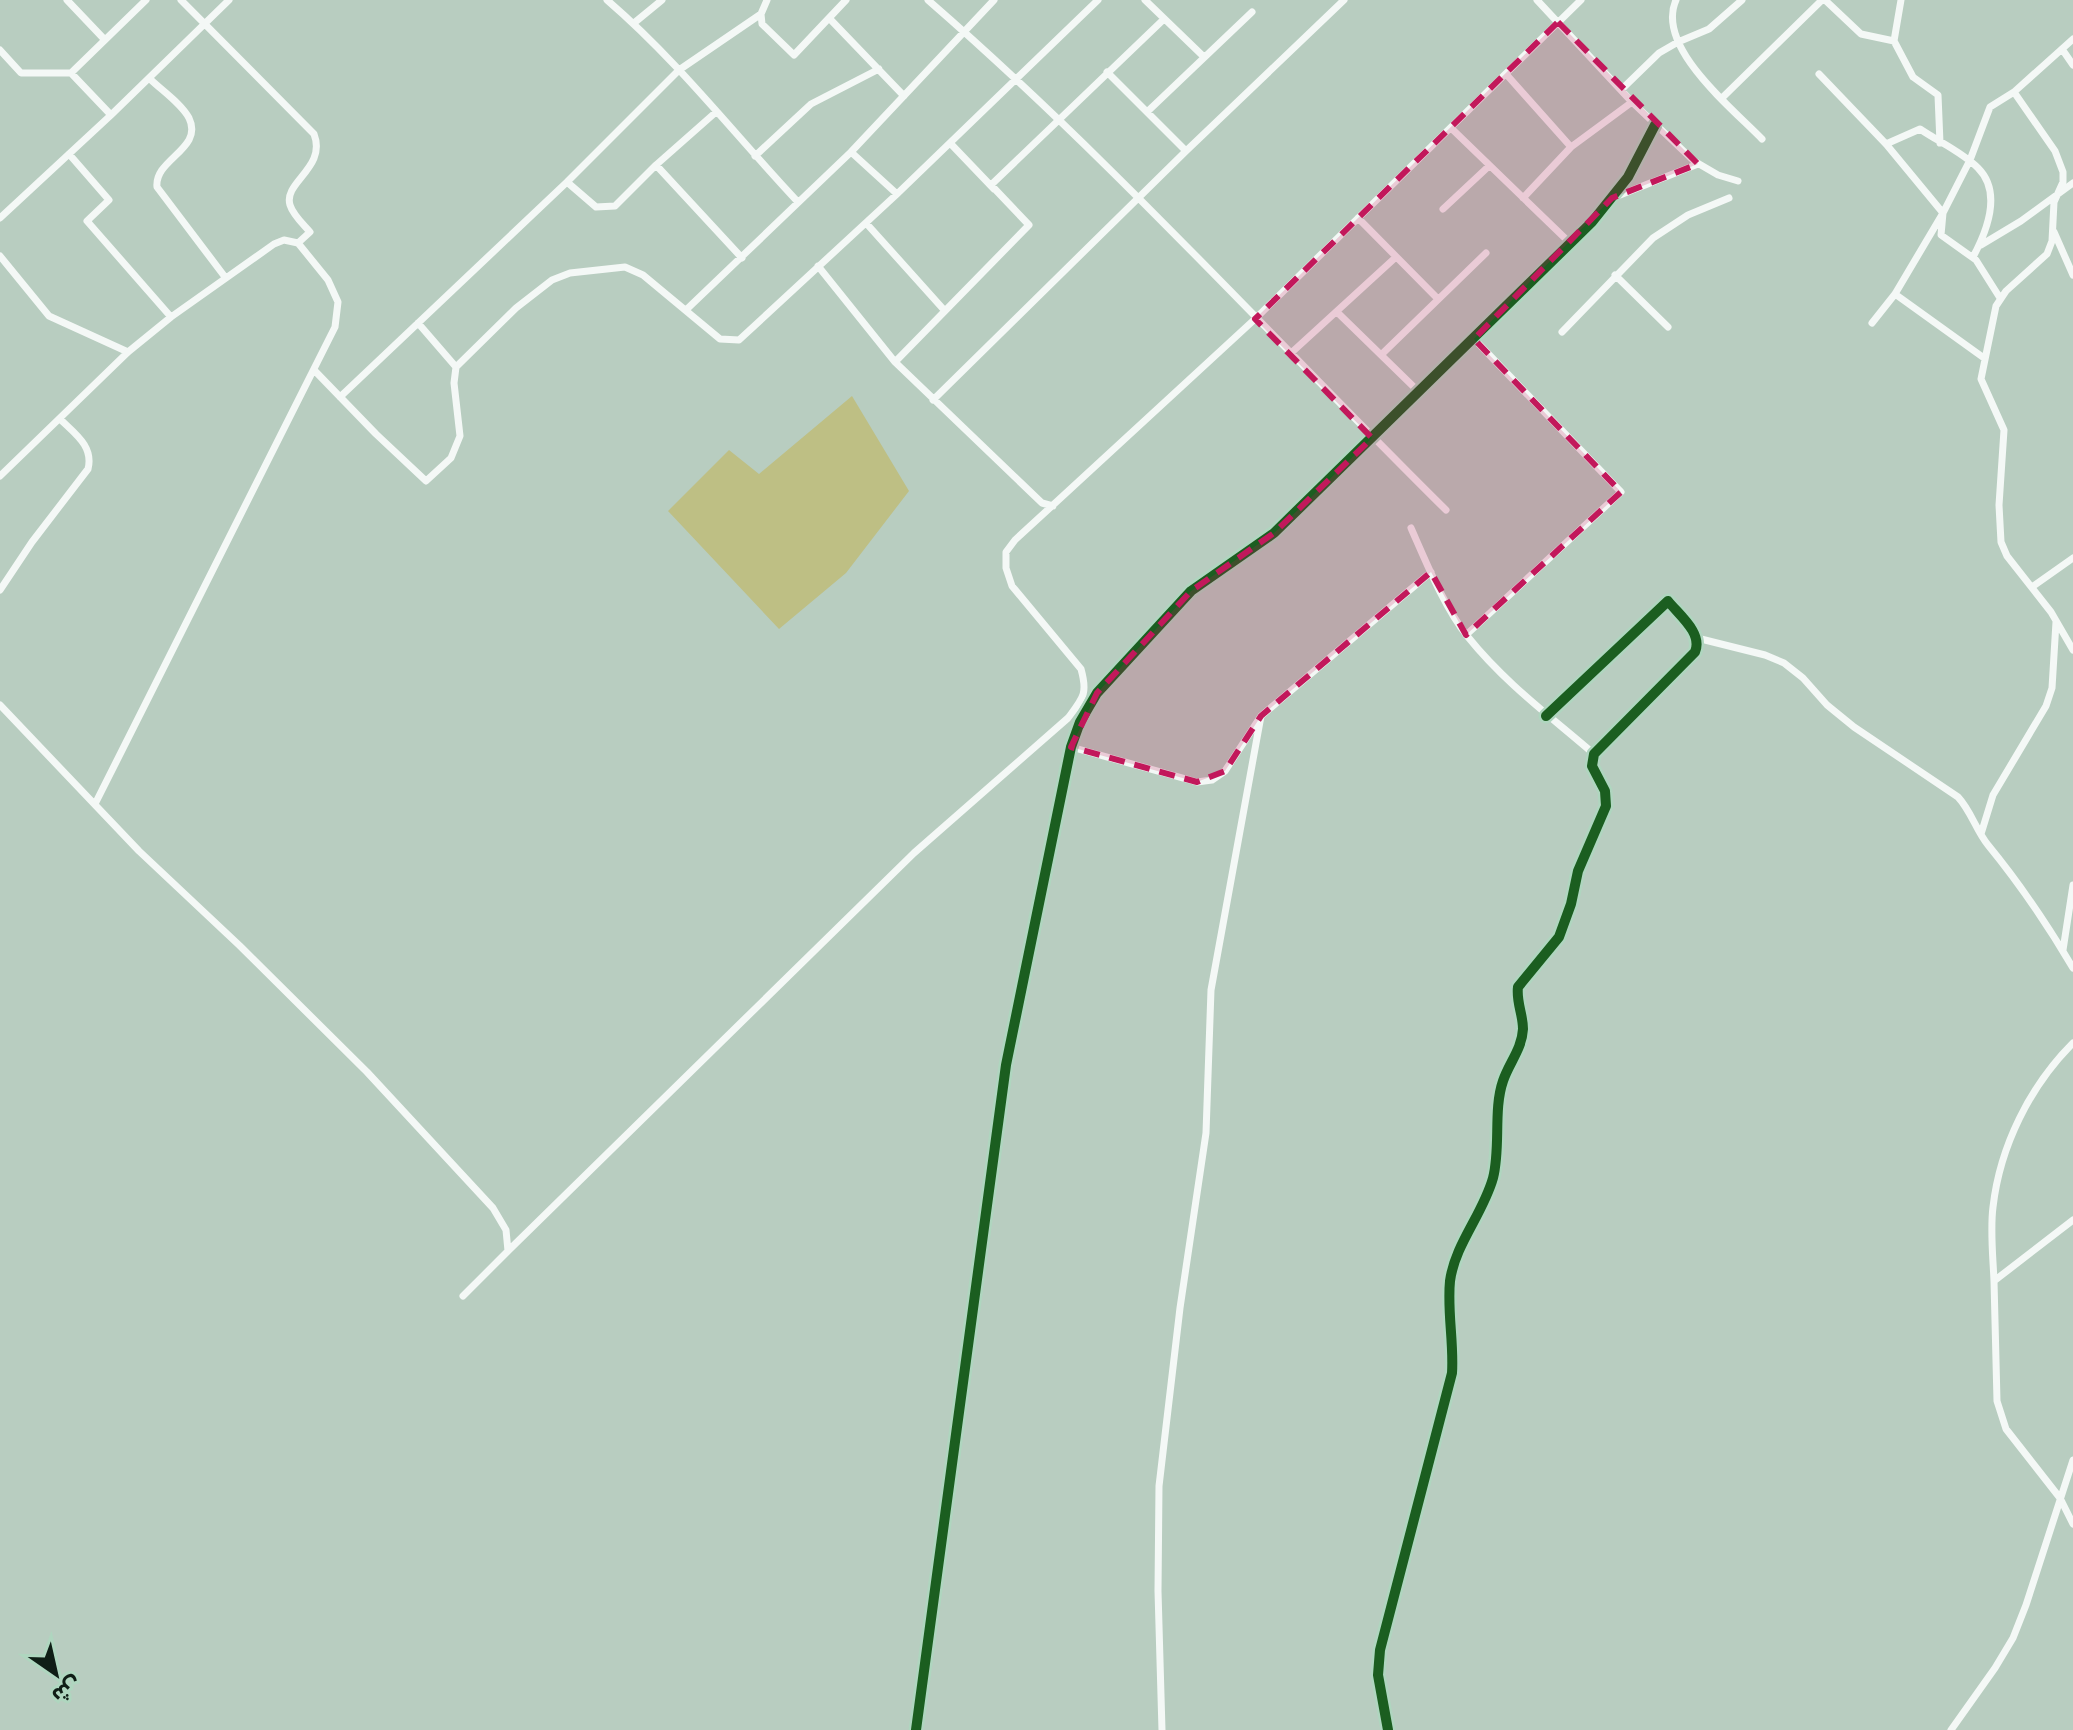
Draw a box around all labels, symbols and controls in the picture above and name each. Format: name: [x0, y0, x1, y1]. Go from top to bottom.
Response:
north arrow: [16, 1634, 96, 1714]
text: ش: [47, 1671, 87, 1710]

